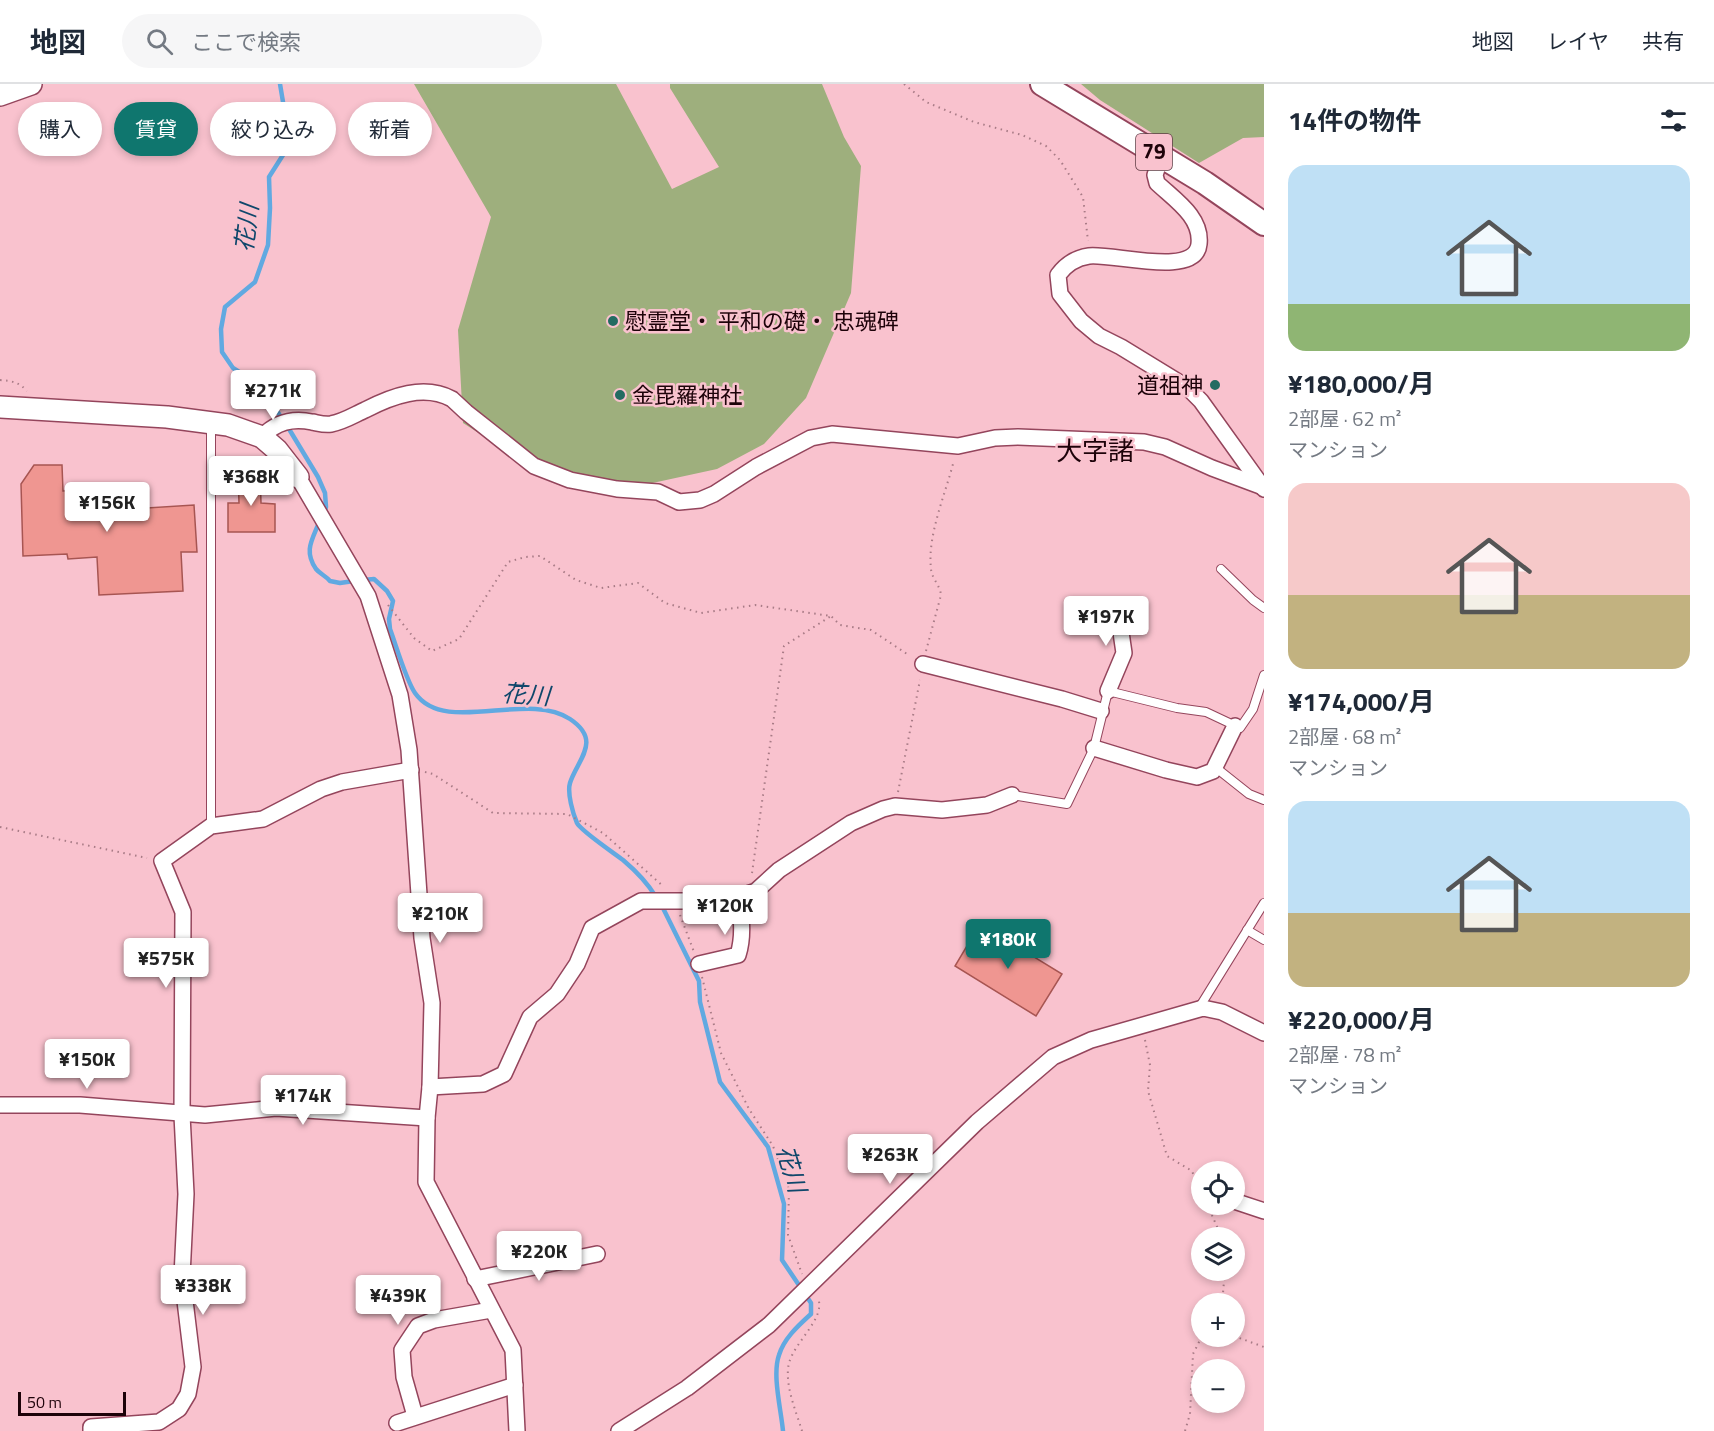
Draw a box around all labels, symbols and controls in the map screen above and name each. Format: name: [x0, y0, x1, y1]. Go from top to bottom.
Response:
search box: [122, 14, 542, 68]
text: 地図: [30, 20, 86, 63]
icon: search: [143, 25, 176, 58]
text: ここで検索: [191, 25, 301, 59]
text: 地図: [1472, 25, 1514, 57]
text: レイヤ: [1547, 25, 1609, 57]
text: 共有: [1642, 25, 1684, 57]
text: 14件の物件: [1288, 101, 1421, 140]
chip: 購入: [18, 102, 102, 156]
chip: 賃貸: [114, 102, 198, 156]
chip: 絞り込み: [210, 102, 336, 156]
chip: 新着: [348, 102, 432, 156]
icon: filters: [1657, 104, 1690, 137]
road number: 79: [1136, 134, 1172, 170]
water label: 花川: [225, 199, 267, 254]
icon: home: [1435, 204, 1543, 312]
place label: 慰霊堂・ 平和の礎・ 忠魂碑: [625, 304, 899, 338]
marker: 慰霊堂・ 平和の礎・ 忠魂碑: [606, 314, 620, 328]
text: ¥180,000/月: [1288, 364, 1435, 403]
place label: 道祖神: [1137, 368, 1203, 402]
pin: ¥271K: [231, 370, 315, 421]
text: ¥271K: [245, 374, 301, 405]
place label: 金毘羅神社: [632, 378, 742, 412]
marker: 道祖神: [1208, 378, 1222, 392]
marker: 金毘羅神社: [613, 388, 627, 402]
text: 2部屋 · 62 m²: [1288, 403, 1401, 434]
district label: 大字諸: [1056, 431, 1134, 470]
text: マンション: [1288, 434, 1388, 465]
pin: ¥368K: [209, 456, 293, 507]
text: ¥368K: [223, 460, 279, 491]
pin: ¥156K: [65, 482, 149, 533]
text: ¥156K: [79, 486, 135, 517]
icon: home: [1435, 522, 1543, 630]
pin: ¥197K: [1064, 596, 1148, 647]
text: ¥197K: [1078, 600, 1134, 631]
water label: 花川: [501, 674, 554, 714]
text: ¥174,000/月: [1288, 682, 1435, 721]
text: 2部屋 · 68 m²: [1288, 721, 1401, 752]
text: マンション: [1288, 752, 1388, 783]
icon: home: [1435, 840, 1543, 948]
pin: ¥120K: [683, 885, 767, 936]
text: ¥120K: [697, 889, 753, 920]
pin: ¥210K: [398, 893, 482, 944]
text: ¥210K: [412, 897, 468, 928]
pin: ¥180K: [966, 919, 1050, 970]
text: ¥180K: [980, 923, 1036, 954]
pin: ¥575K: [124, 938, 208, 989]
text: ¥575K: [138, 942, 194, 973]
text: ¥220,000/月: [1288, 1000, 1435, 1039]
pin: ¥150K: [45, 1039, 129, 1090]
text: 2部屋 · 78 m²: [1288, 1039, 1401, 1070]
text: ¥150K: [59, 1043, 115, 1074]
text: マンション: [1288, 1070, 1388, 1101]
pin: ¥174K: [261, 1075, 345, 1126]
text: ¥174K: [275, 1079, 331, 1110]
pin: ¥263K: [848, 1134, 932, 1185]
text: ¥263K: [862, 1138, 918, 1169]
water label: 花川: [768, 1140, 817, 1200]
map controls: [1191, 1161, 1245, 1413]
button: locate: [1191, 1161, 1245, 1215]
button: layers: [1191, 1227, 1245, 1281]
pin: ¥220K: [497, 1231, 581, 1282]
text: ¥220K: [511, 1235, 567, 1266]
pin: ¥338K: [161, 1265, 245, 1316]
text: ¥338K: [175, 1269, 231, 1300]
pin: ¥439K: [356, 1275, 440, 1326]
text: ¥439K: [370, 1279, 426, 1310]
button: +: [1191, 1293, 1245, 1347]
button: −: [1191, 1359, 1245, 1413]
scale bar: [18, 1389, 126, 1416]
text: 50 m: [27, 1390, 62, 1414]

